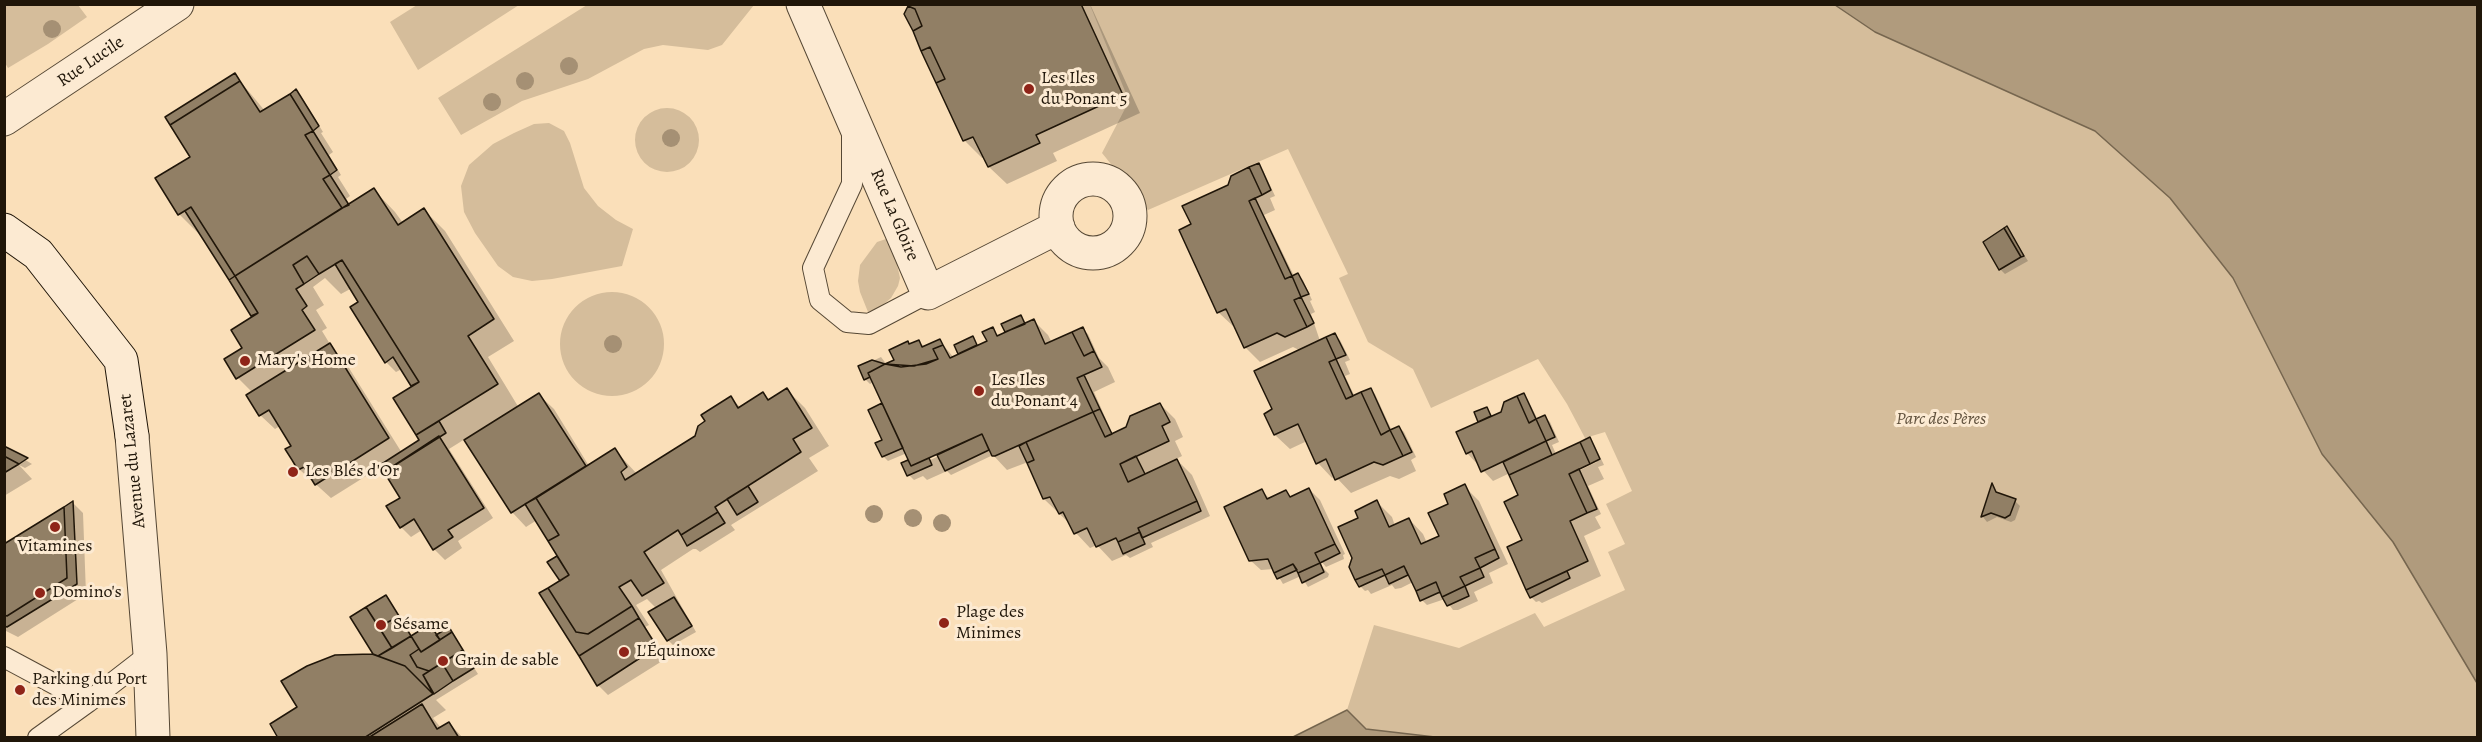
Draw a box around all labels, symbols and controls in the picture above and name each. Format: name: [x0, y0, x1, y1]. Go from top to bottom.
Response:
street label: Rue Lucile: [54, 32, 128, 92]
place label: Les Iles du Ponant 5: [1041, 68, 1127, 110]
marker: Les Iles du Ponant 5: [1022, 82, 1036, 96]
street label: Rue La Gloire: [865, 166, 923, 264]
place label: Mary's Home: [257, 350, 356, 372]
marker: Mary's Home: [238, 354, 252, 368]
place label: Les Iles du Ponant 4: [991, 370, 1078, 412]
marker: Les Iles du Ponant 4: [972, 384, 986, 398]
street label: Avenue du Lazaret: [115, 393, 151, 529]
park label: Parc des Pères: [1896, 409, 1986, 431]
place label: Les Blés d'Or: [305, 461, 399, 483]
marker: Les Blés d'Or: [286, 465, 300, 479]
marker: Vitamines: [48, 520, 62, 534]
place label: Vitamines: [18, 536, 92, 558]
place label: Domino's: [52, 582, 122, 604]
marker: Domino's: [33, 586, 47, 600]
place label: Plage des Minimes: [956, 602, 1024, 644]
place label: Sésame: [393, 614, 449, 636]
marker: Plage des Minimes: [937, 616, 951, 630]
marker: Sésame: [374, 618, 388, 632]
place label: L'Équinoxe: [636, 641, 716, 663]
marker: L'Équinoxe: [617, 645, 631, 659]
place label: Grain de sable: [455, 650, 559, 672]
marker: Grain de sable: [436, 654, 450, 668]
place label: Parking du Port des Minimes: [32, 669, 147, 712]
marker: Parking du Port des Minimes: [13, 683, 27, 697]

